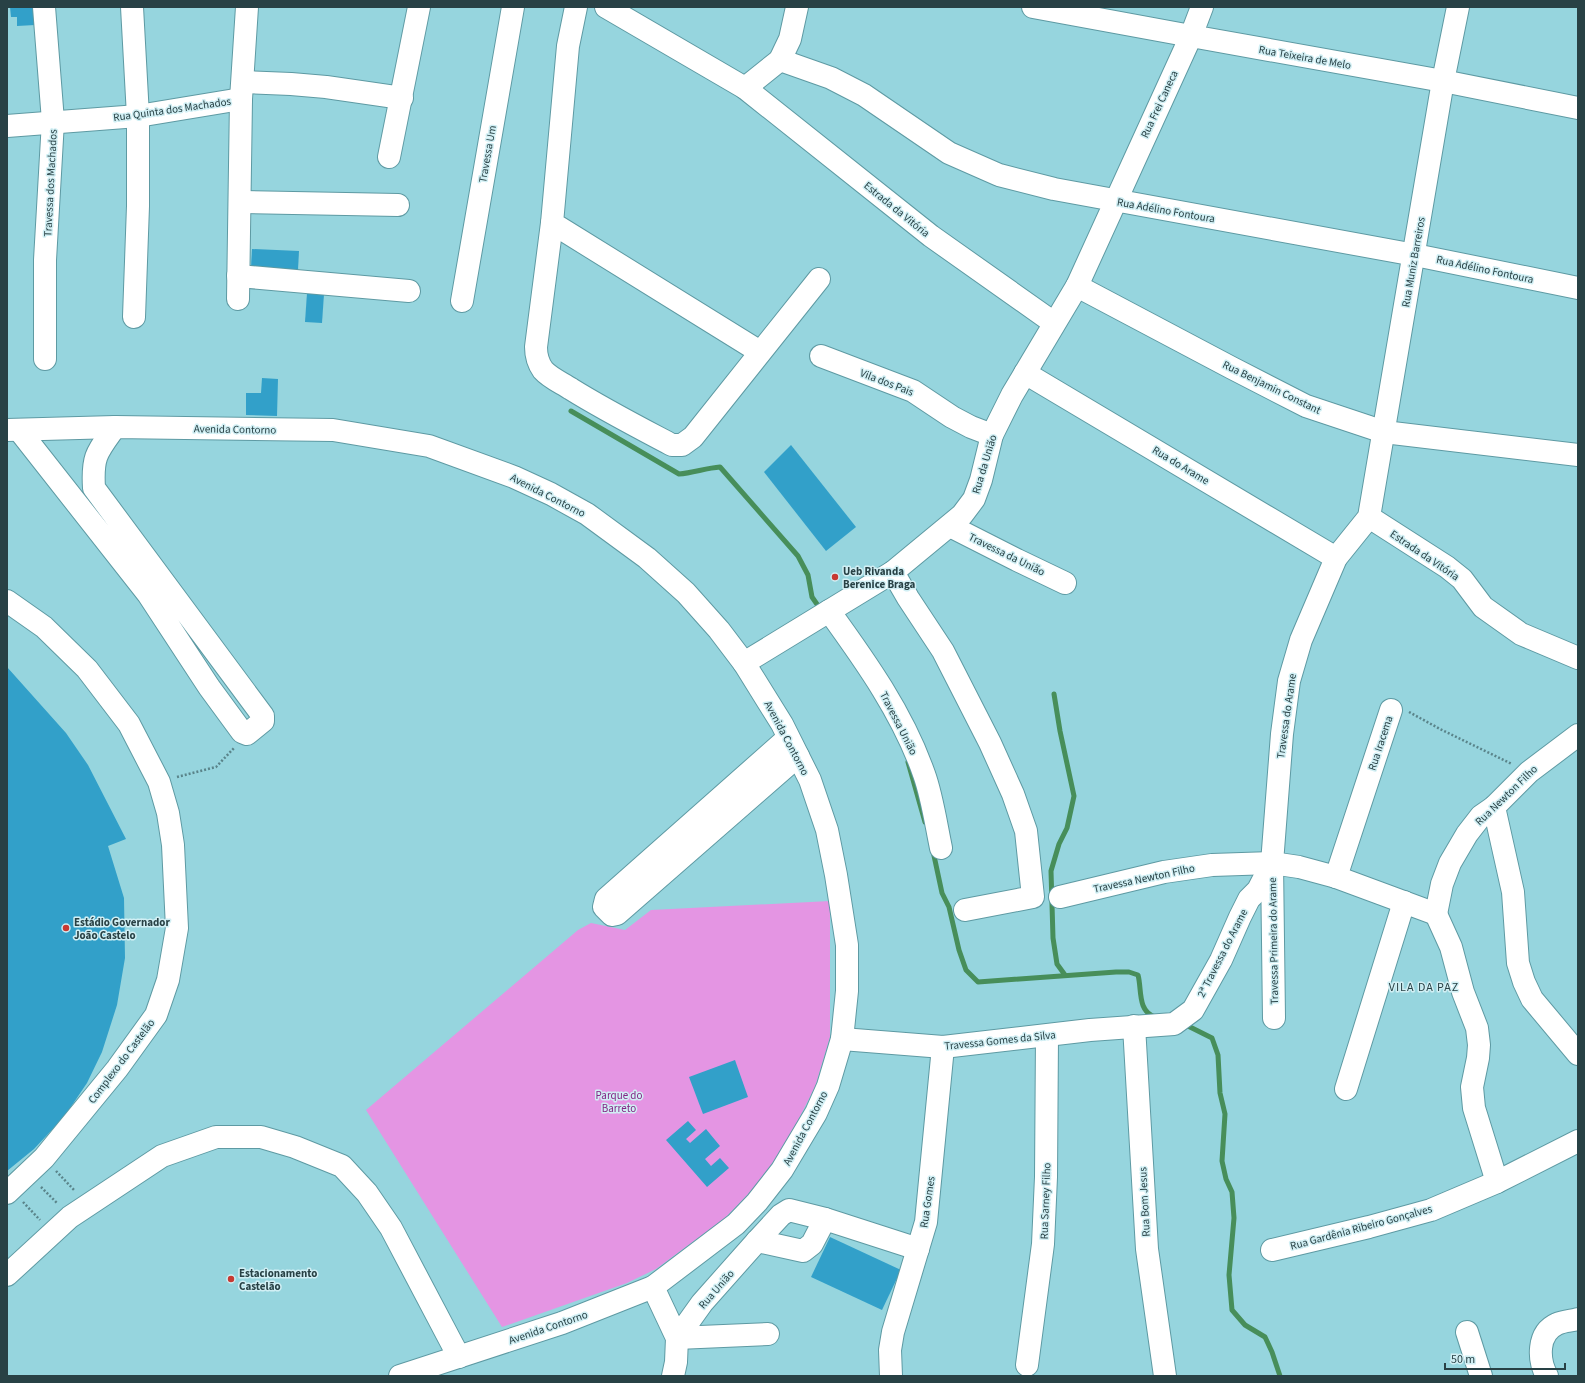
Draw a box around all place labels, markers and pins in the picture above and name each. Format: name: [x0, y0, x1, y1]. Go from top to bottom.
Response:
place label: Ueb Rivanda Berenice Braga: [843, 564, 916, 592]
marker: Ueb Rivanda Berenice Braga: [830, 572, 840, 582]
place label: Estádio Governador João Castelo: [74, 915, 170, 943]
marker: Estádio Governador João Castelo: [61, 923, 71, 933]
place label: Estacionamento Castelão: [239, 1266, 317, 1294]
marker: Estacionamento Castelão: [226, 1274, 236, 1284]

